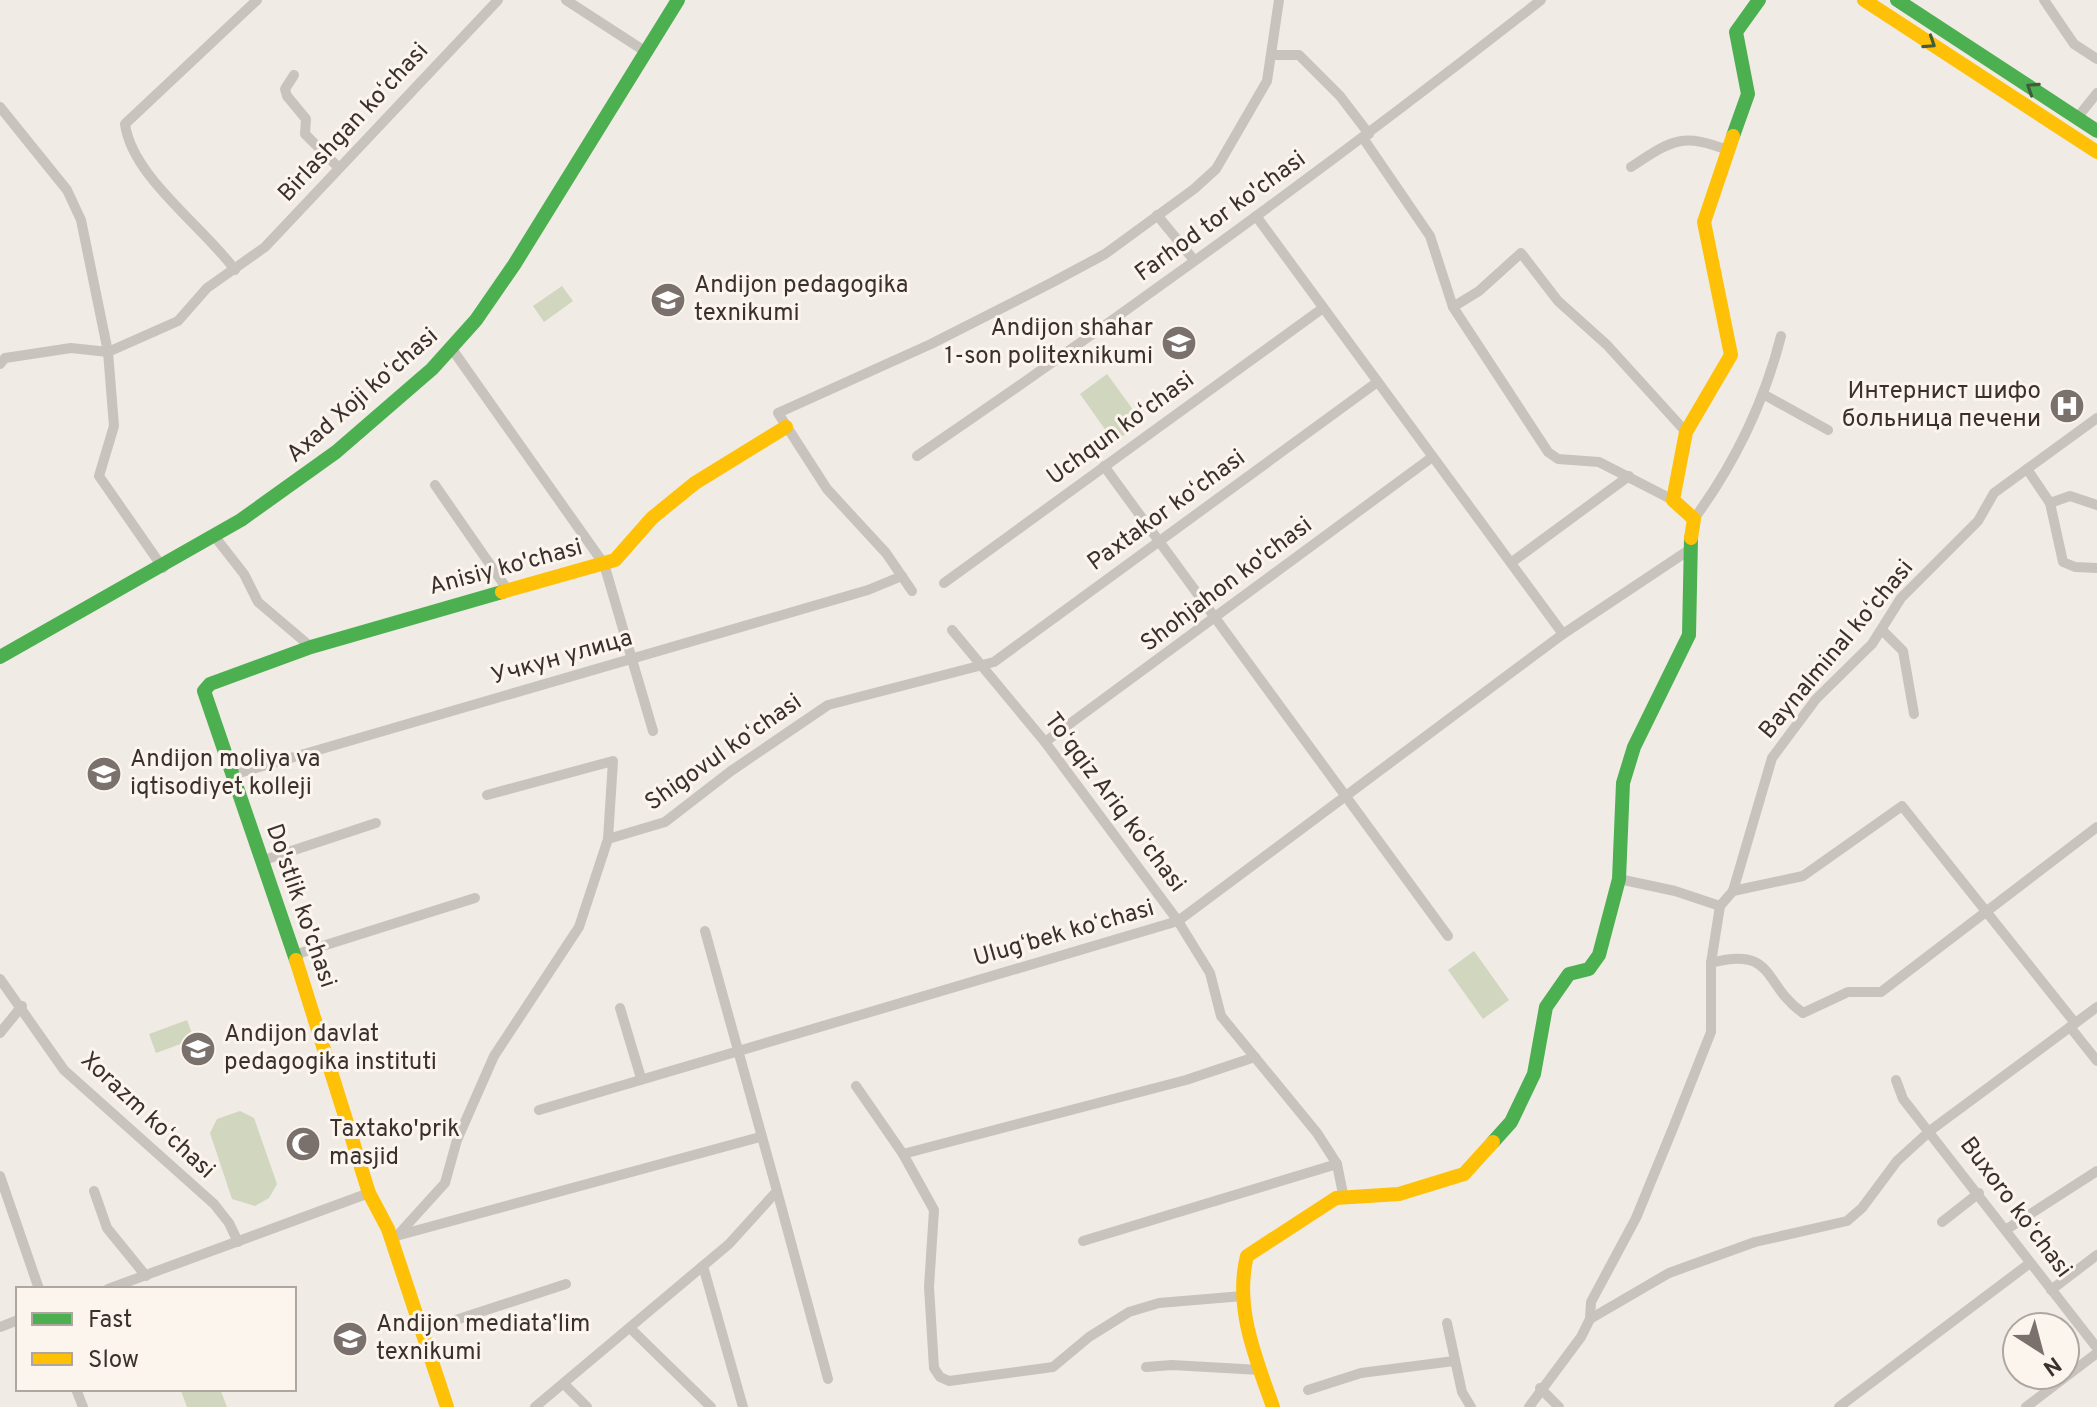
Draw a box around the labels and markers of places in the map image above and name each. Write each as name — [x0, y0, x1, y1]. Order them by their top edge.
place label: Andijon pedagogika texnikumi — [694, 271, 908, 329]
school or university icon: Andijon pedagogika texnikumi — [649, 281, 687, 319]
place label: Andijon shahar 1-son politexnikumi — [945, 314, 1153, 372]
school or university icon: Andijon shahar 1-son politexnikumi — [1160, 324, 1198, 362]
place label: Интернист шифо больница печени — [1842, 377, 2041, 435]
hospital icon: Интернист шифо больница печени — [2048, 387, 2086, 425]
place label: Andijon moliya va iqtisodiyet kolleji — [130, 745, 320, 803]
school or university icon: Andijon moliya va iqtisodiyet kolleji — [85, 755, 123, 793]
place label: Andijon davlat pedagogika instituti — [224, 1020, 437, 1078]
school or university icon: Andijon davlat pedagogika instituti — [179, 1030, 217, 1068]
place label: Taxtako'prik masjid — [329, 1115, 460, 1173]
mosque icon: Taxtako'prik masjid — [284, 1125, 322, 1163]
place label: Andijon mediataʼlim texnikumi — [376, 1310, 590, 1368]
school or university icon: Andijon mediataʼlim texnikumi — [331, 1320, 369, 1358]

